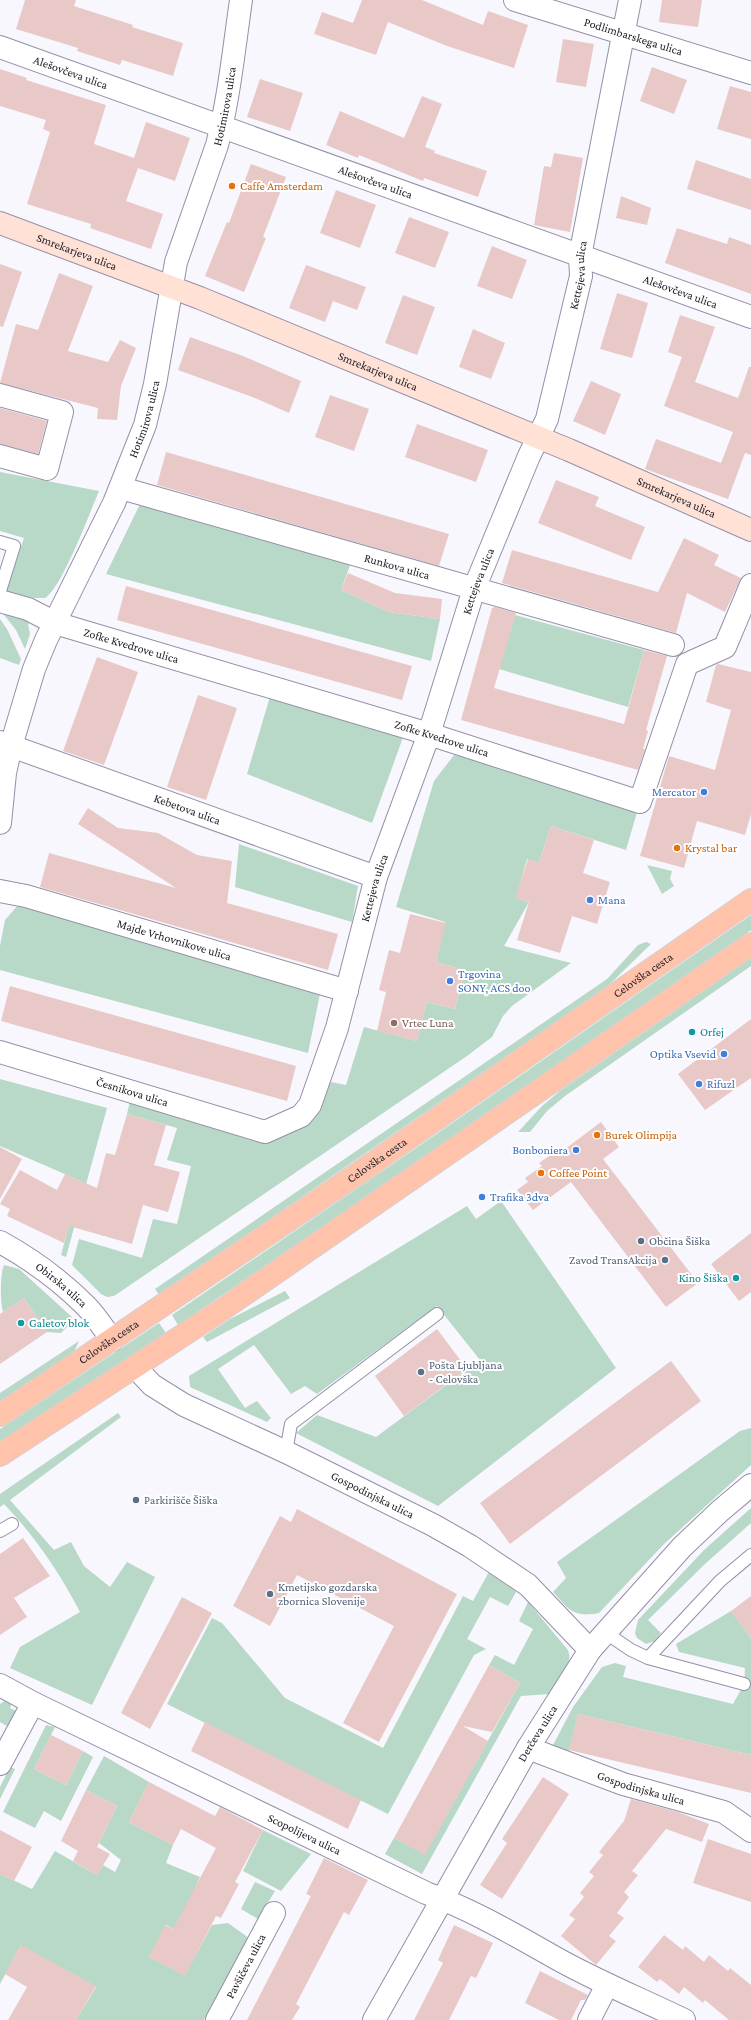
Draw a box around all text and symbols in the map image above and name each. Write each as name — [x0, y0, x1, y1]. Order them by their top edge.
street label: Podlimbarskega ulica — [582, 15, 685, 59]
street label: Alešovčeva ulica — [32, 53, 110, 92]
street label: Hotimirova ulica — [210, 65, 239, 147]
street label: Alešovčeva ulica — [336, 162, 415, 202]
place label: Caffe Amsterdam — [240, 179, 323, 193]
marker: Caffe Amsterdam — [227, 181, 237, 191]
street label: Smrekarjeva ulica — [35, 230, 119, 273]
street label: Kettejeva ulica — [566, 239, 590, 311]
street label: Alešovčeva ulica — [641, 272, 720, 312]
street label: Smrekarjeva ulica — [336, 349, 420, 394]
street label: Hotimirova ulica — [126, 379, 163, 460]
street label: Smrekarjeva ulica — [635, 474, 718, 521]
street label: Kettejeva ulica — [460, 546, 497, 616]
street label: Runkova ulica — [363, 551, 432, 583]
street label: Zofke Kvedrove ulica — [82, 625, 181, 666]
street label: Zofke Kvedrove ulica — [393, 717, 491, 760]
place label: Mercator — [652, 785, 697, 799]
marker: Mercator — [699, 787, 709, 797]
street label: Kebetova ulica — [152, 791, 223, 828]
place label: Krystal bar — [685, 841, 738, 855]
marker: Krystal bar — [672, 843, 682, 853]
street label: Kettejeva ulica — [358, 852, 391, 923]
place label: Mana — [598, 893, 626, 907]
marker: Mana — [585, 895, 595, 905]
street label: Majde Vrhovnikove ulica — [115, 916, 233, 963]
street label: Celovška cesta — [610, 949, 676, 1001]
place label: Trgovina SONY, ACS doo — [458, 967, 531, 995]
marker: Trgovina SONY, ACS doo — [445, 976, 455, 986]
place label: Vrtec Luna — [402, 1016, 454, 1030]
marker: Vrtec Luna — [389, 1018, 399, 1028]
place label: Orfej — [700, 1025, 724, 1039]
marker: Orfej — [687, 1027, 697, 1037]
place label: Optika Vsevid — [650, 1047, 717, 1061]
marker: Optika Vsevid — [719, 1049, 729, 1059]
street label: Česnikova ulica — [94, 1074, 170, 1110]
place label: Rifuzl — [707, 1077, 735, 1091]
marker: Rifuzl — [694, 1079, 704, 1089]
place label: Burek Olimpija — [605, 1128, 678, 1142]
marker: Burek Olimpija — [592, 1130, 602, 1140]
street label: Celovška cesta — [344, 1134, 410, 1186]
place label: Bonboniera — [512, 1143, 568, 1157]
marker: Bonboniera — [571, 1145, 581, 1155]
place label: Coffee Point — [549, 1166, 608, 1180]
marker: Coffee Point — [536, 1168, 546, 1178]
place label: Trafika 3dva — [490, 1190, 549, 1204]
marker: Trafika 3dva — [477, 1192, 487, 1202]
place label: Občina Šiška — [649, 1234, 711, 1248]
marker: Občina Šiška — [636, 1236, 646, 1246]
place label: Zavod TransAkcija — [569, 1253, 657, 1267]
marker: Zavod TransAkcija — [660, 1255, 670, 1265]
street label: Obirska ulica — [33, 1259, 90, 1311]
place label: Kino Šiška — [679, 1271, 728, 1285]
marker: Kino Šiška — [731, 1273, 741, 1283]
place label: Galetov blok — [29, 1316, 89, 1330]
street label: Celovška cesta — [76, 1316, 142, 1367]
marker: Galetov blok — [16, 1318, 26, 1328]
place label: Pošta Ljubljana - Celovška — [429, 1358, 503, 1386]
marker: Pošta Ljubljana - Celovška — [416, 1367, 426, 1377]
street label: Gospodinjska ulica — [329, 1469, 417, 1522]
place label: Parkirišče Šiška — [144, 1493, 218, 1507]
marker: Parkirišče Šiška — [131, 1495, 141, 1505]
place label: Kmetijsko gozdarska zbornica Slovenije — [278, 1580, 378, 1608]
marker: Kmetijsko gozdarska zbornica Slovenije — [265, 1589, 275, 1599]
street label: Derčeva ulica — [515, 1702, 561, 1764]
street label: Gospodinjska ulica — [595, 1768, 687, 1808]
street label: Scopolijeva ulica — [265, 1811, 344, 1858]
street label: Pavšičeva ulica — [223, 1931, 269, 2001]

